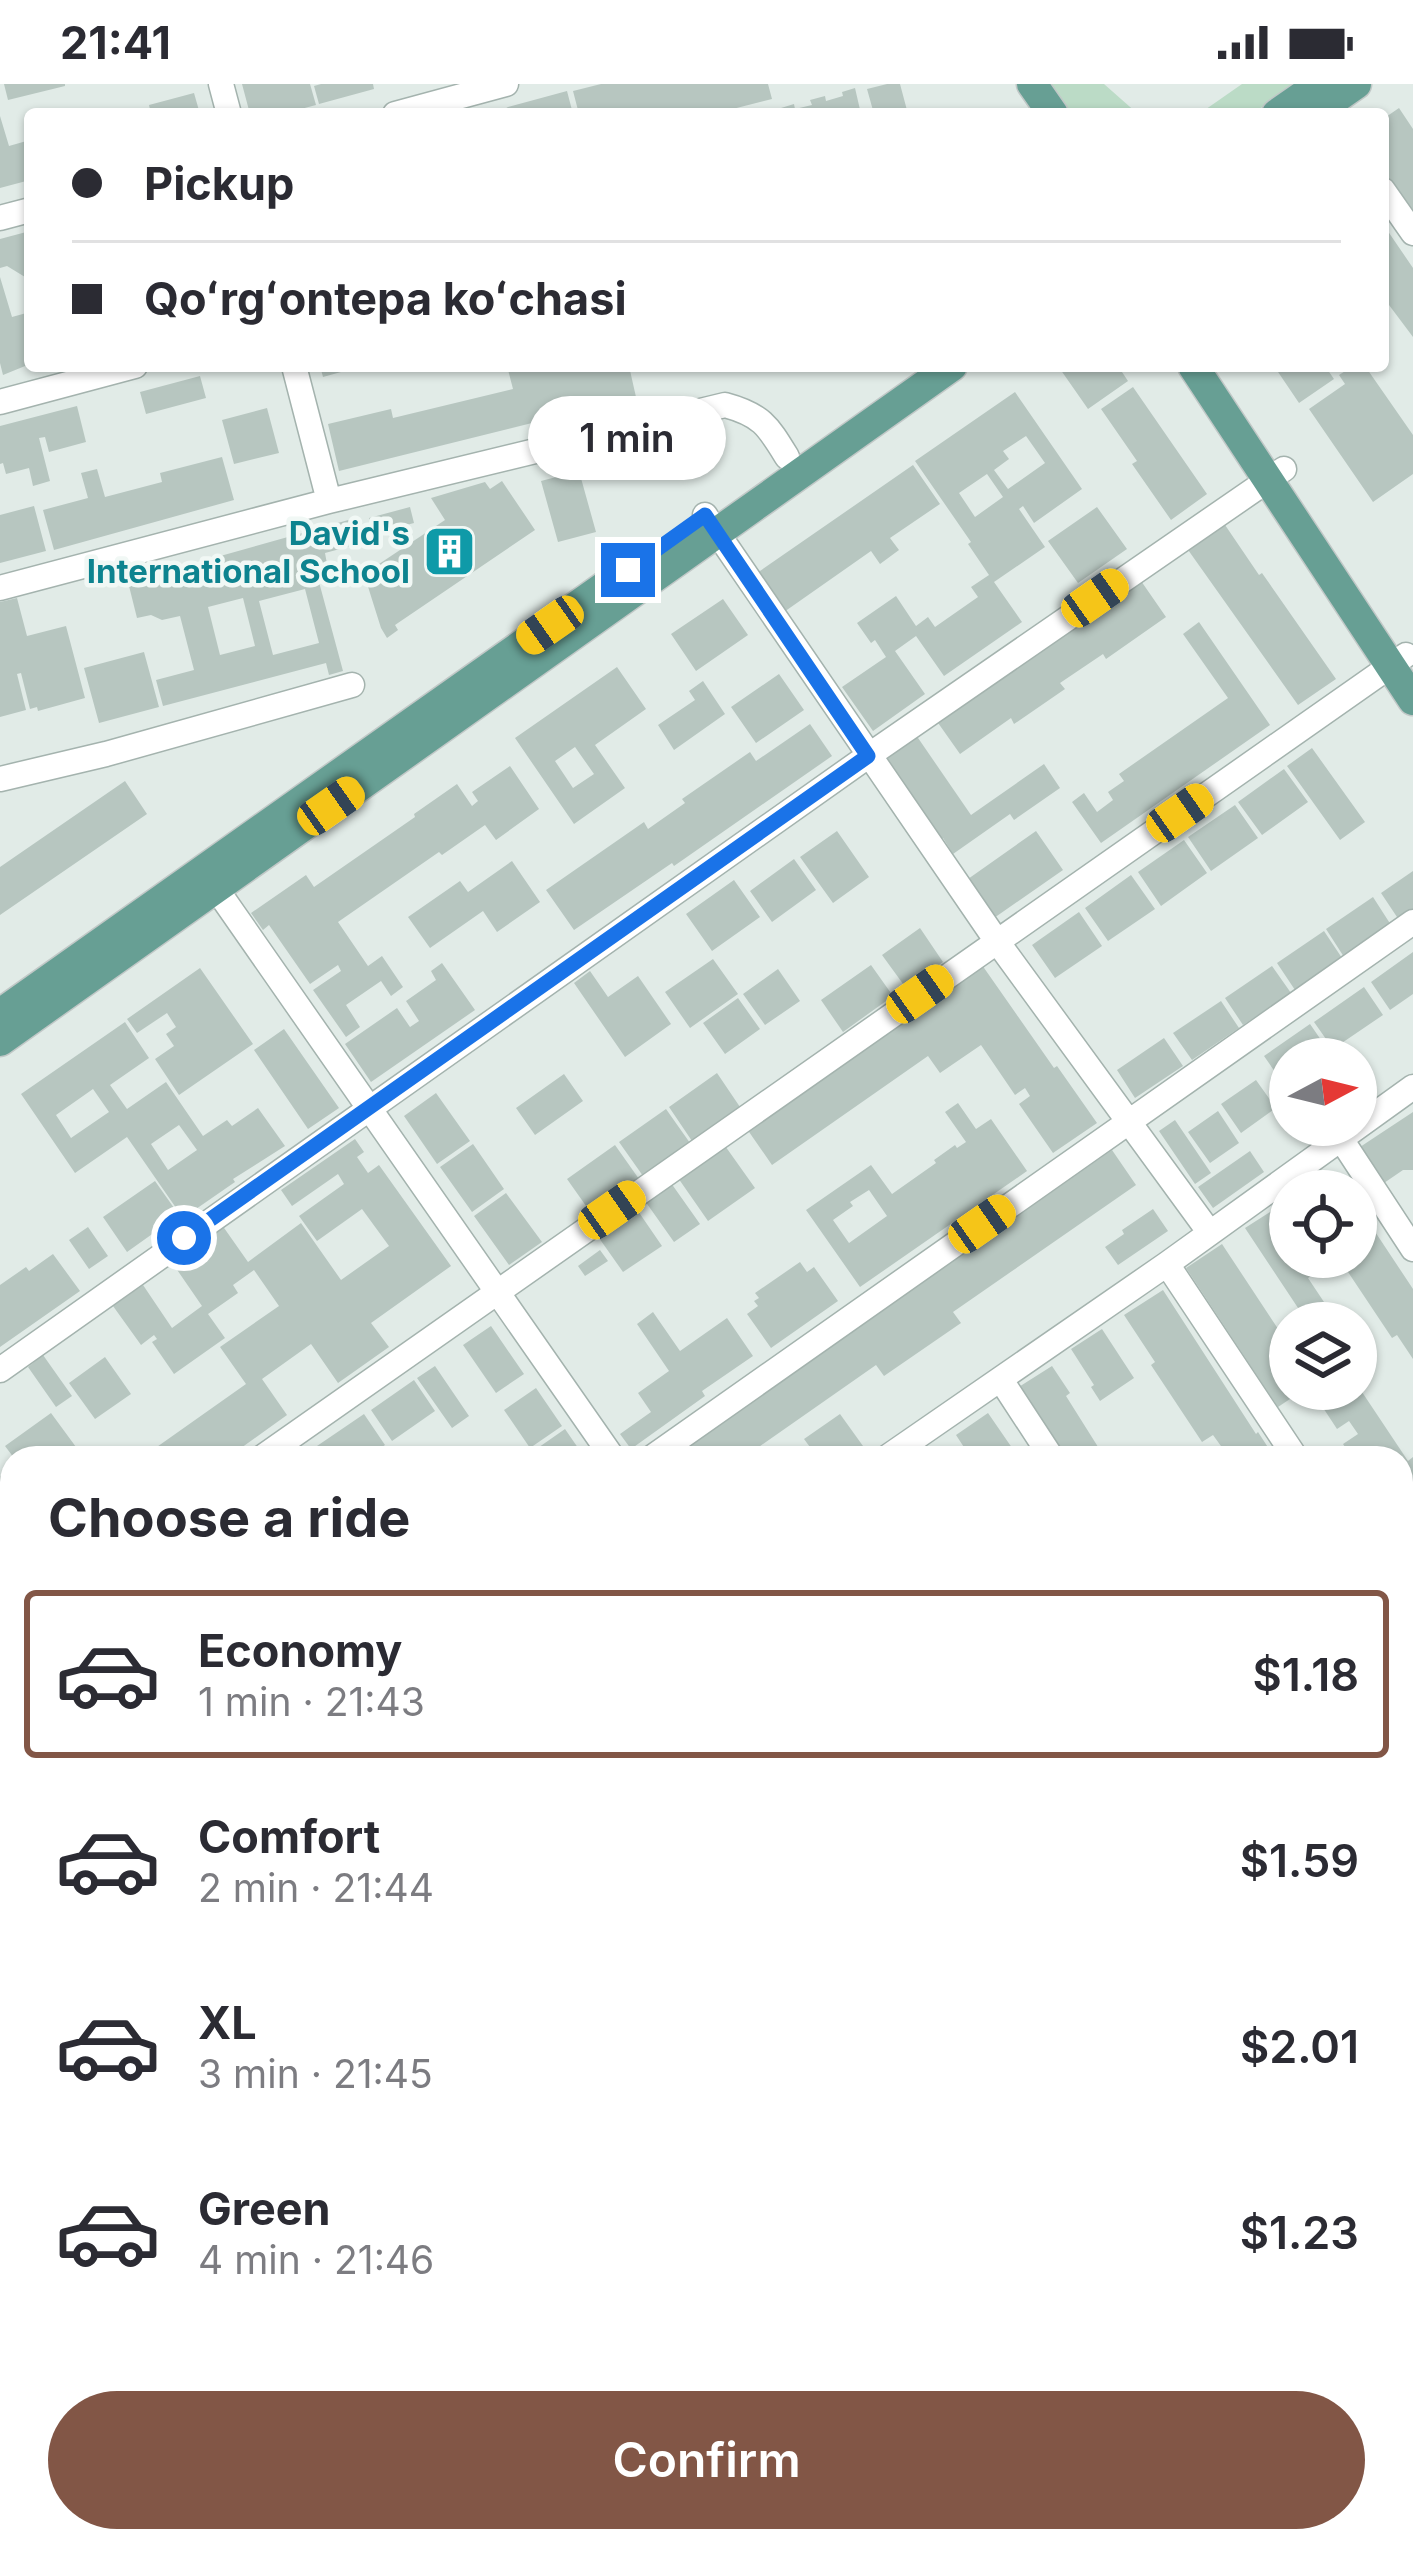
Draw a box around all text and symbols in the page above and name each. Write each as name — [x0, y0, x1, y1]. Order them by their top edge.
text: 21:41 — [60, 15, 171, 70]
text: Pickup — [144, 156, 294, 211]
text: Qoʻrgʻontepa koʻchasi — [144, 271, 627, 326]
callout: 1 min — [529, 396, 727, 480]
text: 1 min — [579, 414, 675, 461]
place label: David's International School — [87, 513, 410, 591]
building icon: David's International School — [421, 524, 477, 580]
route end — [601, 543, 655, 597]
car — [1055, 563, 1135, 633]
car — [510, 590, 590, 660]
car — [291, 771, 371, 841]
car — [1140, 778, 1220, 848]
car — [880, 959, 960, 1029]
north arrow — [1269, 1038, 1377, 1146]
map controls — [1269, 1038, 1377, 1410]
button: locate — [1269, 1170, 1377, 1278]
car — [572, 1175, 652, 1245]
car — [942, 1189, 1022, 1259]
route start — [157, 1211, 211, 1265]
button: layers — [1269, 1302, 1377, 1410]
text: Choose a ride — [48, 1485, 410, 1550]
icon: car — [54, 1620, 162, 1728]
text: Economy — [198, 1623, 402, 1678]
text: $1.18 — [1253, 1647, 1359, 1702]
text: 1 min · 21:43 — [198, 1678, 425, 1725]
icon: car — [54, 1806, 162, 1914]
text: Comfort — [198, 1809, 380, 1864]
text: $1.59 — [1240, 1833, 1359, 1888]
text: 2 min · 21:44 — [198, 1864, 434, 1911]
icon: car — [54, 1992, 162, 2100]
text: XL — [198, 1995, 257, 2050]
text: $2.01 — [1240, 2019, 1359, 2074]
text: 3 min · 21:45 — [198, 2050, 433, 2097]
icon: car — [54, 2178, 162, 2286]
text: Green — [198, 2181, 331, 2236]
text: $1.23 — [1240, 2205, 1359, 2260]
text: 4 min · 21:46 — [198, 2236, 434, 2283]
button: Confirm — [48, 2391, 1365, 2529]

